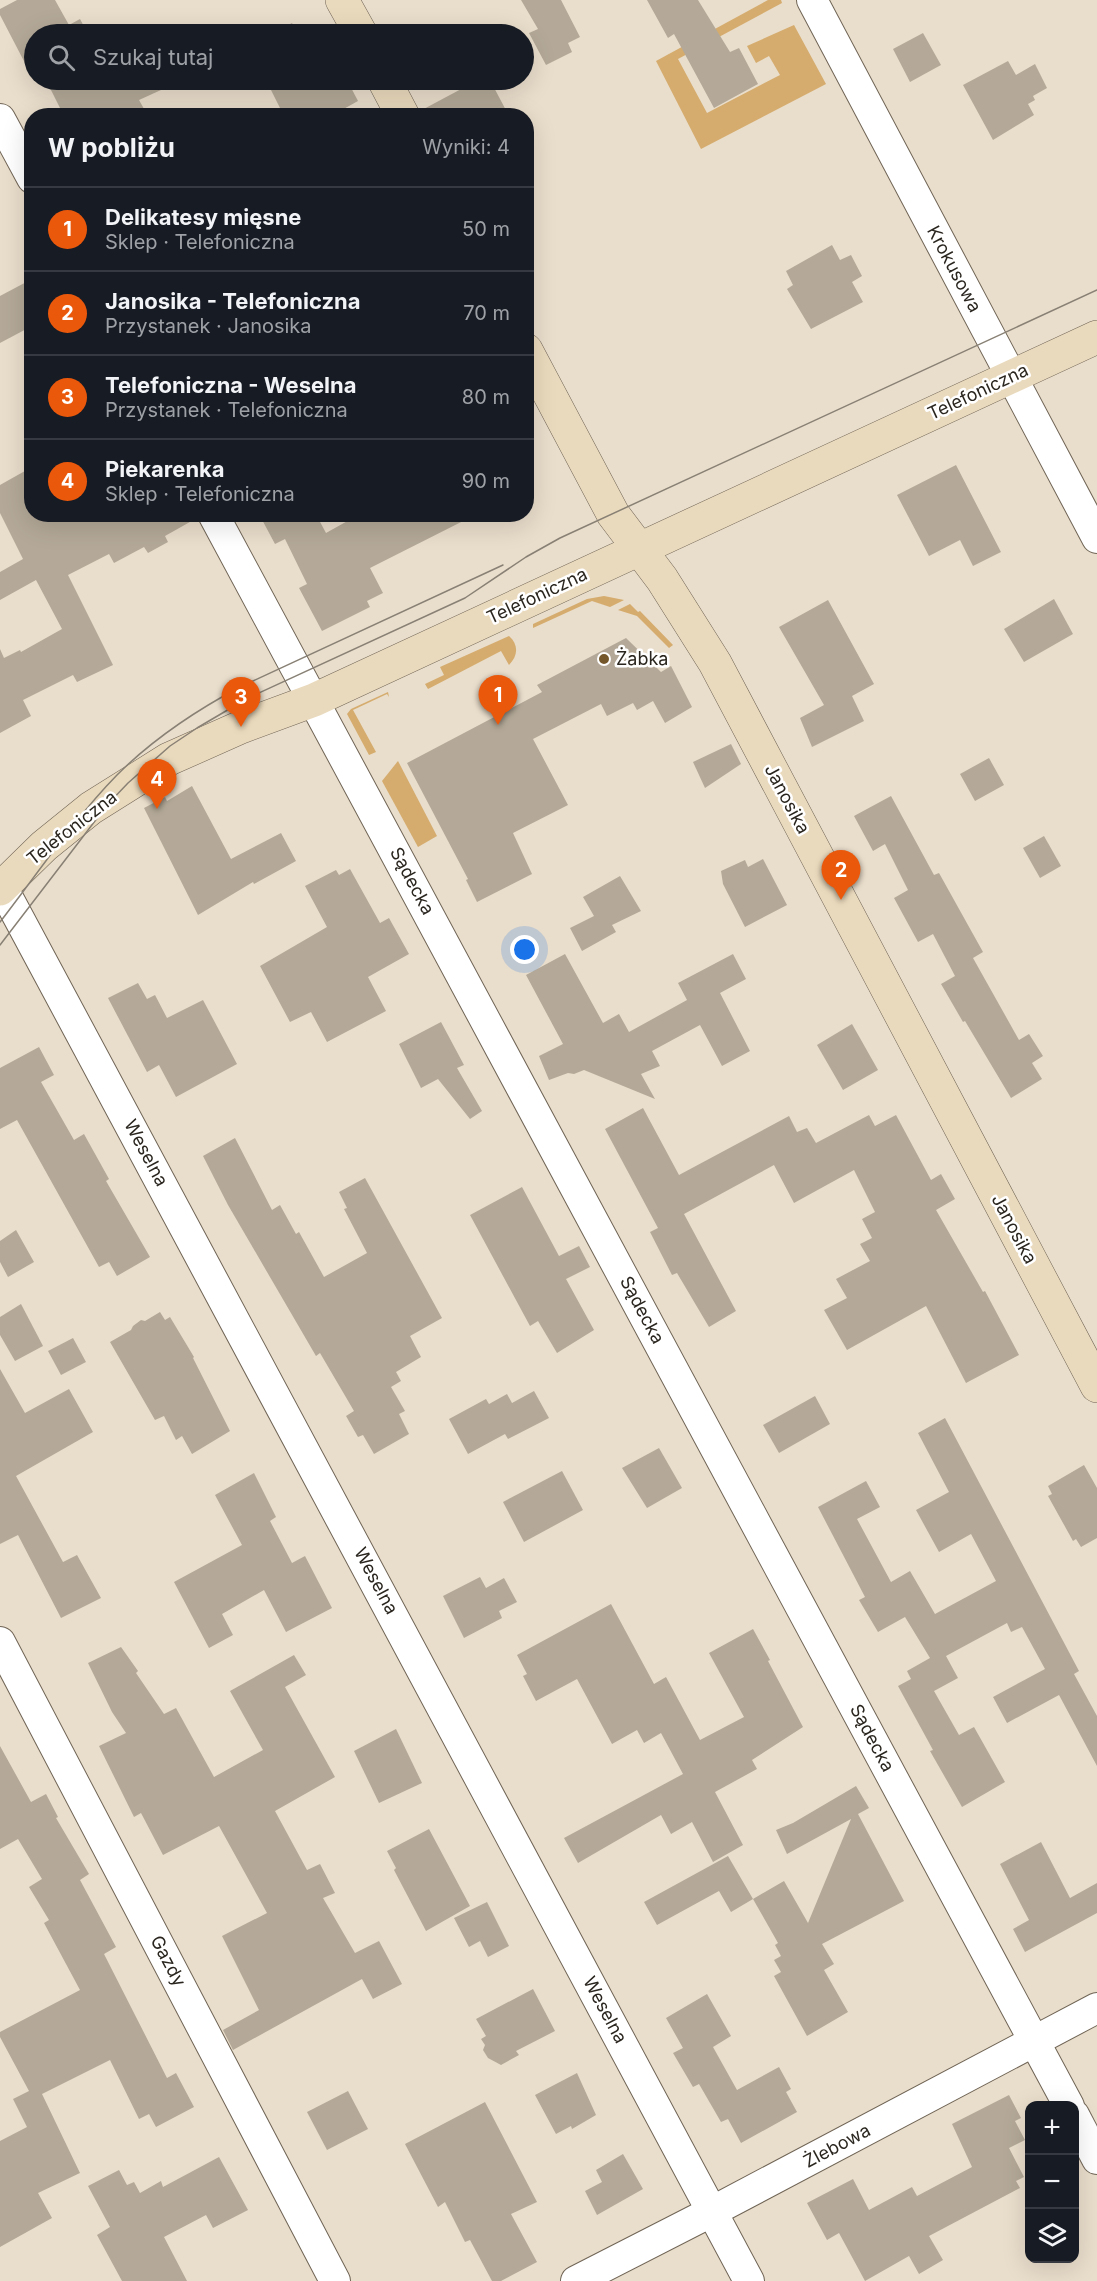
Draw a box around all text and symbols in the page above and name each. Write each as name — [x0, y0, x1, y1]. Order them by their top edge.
search box — [24, 24, 534, 90]
icon: search — [45, 41, 78, 74]
text: Szukaj tutaj — [93, 44, 213, 70]
text: W pobliżu — [48, 132, 175, 163]
text: Wyniki: 4 — [422, 135, 510, 159]
text: Delikatesy mięsne — [105, 204, 301, 230]
text: 1 — [63, 217, 72, 241]
text: 50 m — [462, 217, 510, 241]
street label: Krokusowa — [923, 222, 986, 316]
text: Sklep · Telefoniczna — [105, 230, 295, 254]
text: Janosika - Telefoniczna — [105, 288, 361, 314]
text: 2 — [61, 301, 74, 325]
text: 70 m — [463, 301, 510, 325]
text: Przystanek · Janosika — [105, 314, 312, 338]
street label: Telefoniczna — [924, 359, 1031, 424]
text: Telefoniczna - Weselna — [105, 372, 357, 398]
text: 3 — [61, 385, 74, 409]
text: 80 m — [462, 385, 510, 409]
text: Przystanek · Telefoniczna — [105, 398, 348, 422]
text: Piekarenka — [105, 456, 225, 482]
text: 4 — [61, 469, 74, 493]
text: 90 m — [462, 469, 510, 493]
text: Sklep · Telefoniczna — [105, 482, 295, 506]
street label: Telefoniczna — [483, 563, 590, 628]
place label: Żabka — [616, 647, 668, 669]
marker: Żabka — [597, 652, 611, 666]
pin: 1 — [478, 676, 518, 725]
pin: 3 — [222, 678, 260, 727]
pin: 4 — [138, 760, 176, 809]
street label: Janosika — [760, 760, 814, 837]
street label: Telefoniczna — [23, 786, 121, 869]
street label: Sądecka — [386, 843, 439, 918]
pin: 2 — [822, 850, 860, 900]
your location — [510, 935, 539, 964]
street label: Weselna — [120, 1116, 173, 1190]
street label: Janosika — [987, 1190, 1041, 1267]
street label: Sądecka — [616, 1272, 669, 1347]
street label: Weselna — [350, 1544, 403, 1618]
street label: Sądecka — [846, 1700, 899, 1775]
street label: Gazdy — [146, 1932, 190, 1990]
street label: Weselna — [579, 1973, 632, 2047]
map controls — [1025, 2101, 1079, 2263]
button: + — [1025, 2101, 1079, 2155]
street label: Żlebowa — [799, 2118, 874, 2172]
button: − — [1025, 2155, 1079, 2209]
button: layers — [1025, 2209, 1079, 2263]

